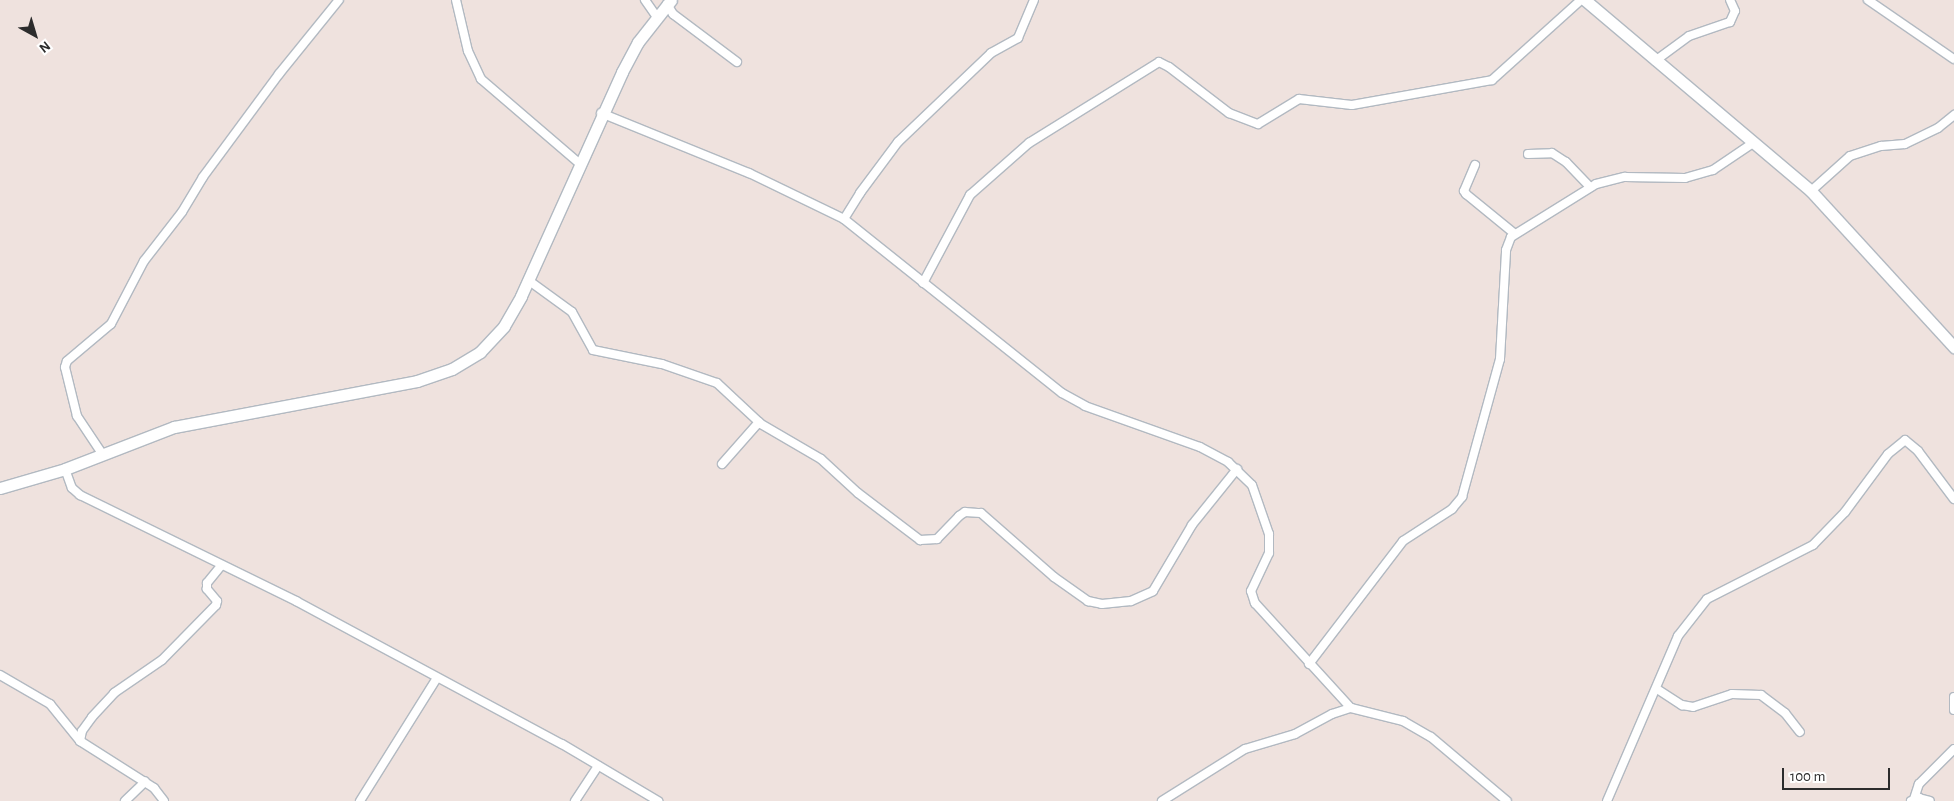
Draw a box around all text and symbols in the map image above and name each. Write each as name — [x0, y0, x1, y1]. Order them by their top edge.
north arrow — [10, 10, 60, 60]
text: N — [36, 38, 53, 55]
scale bar — [1784, 758, 1892, 790]
text: 100 m — [1790, 769, 1825, 784]

